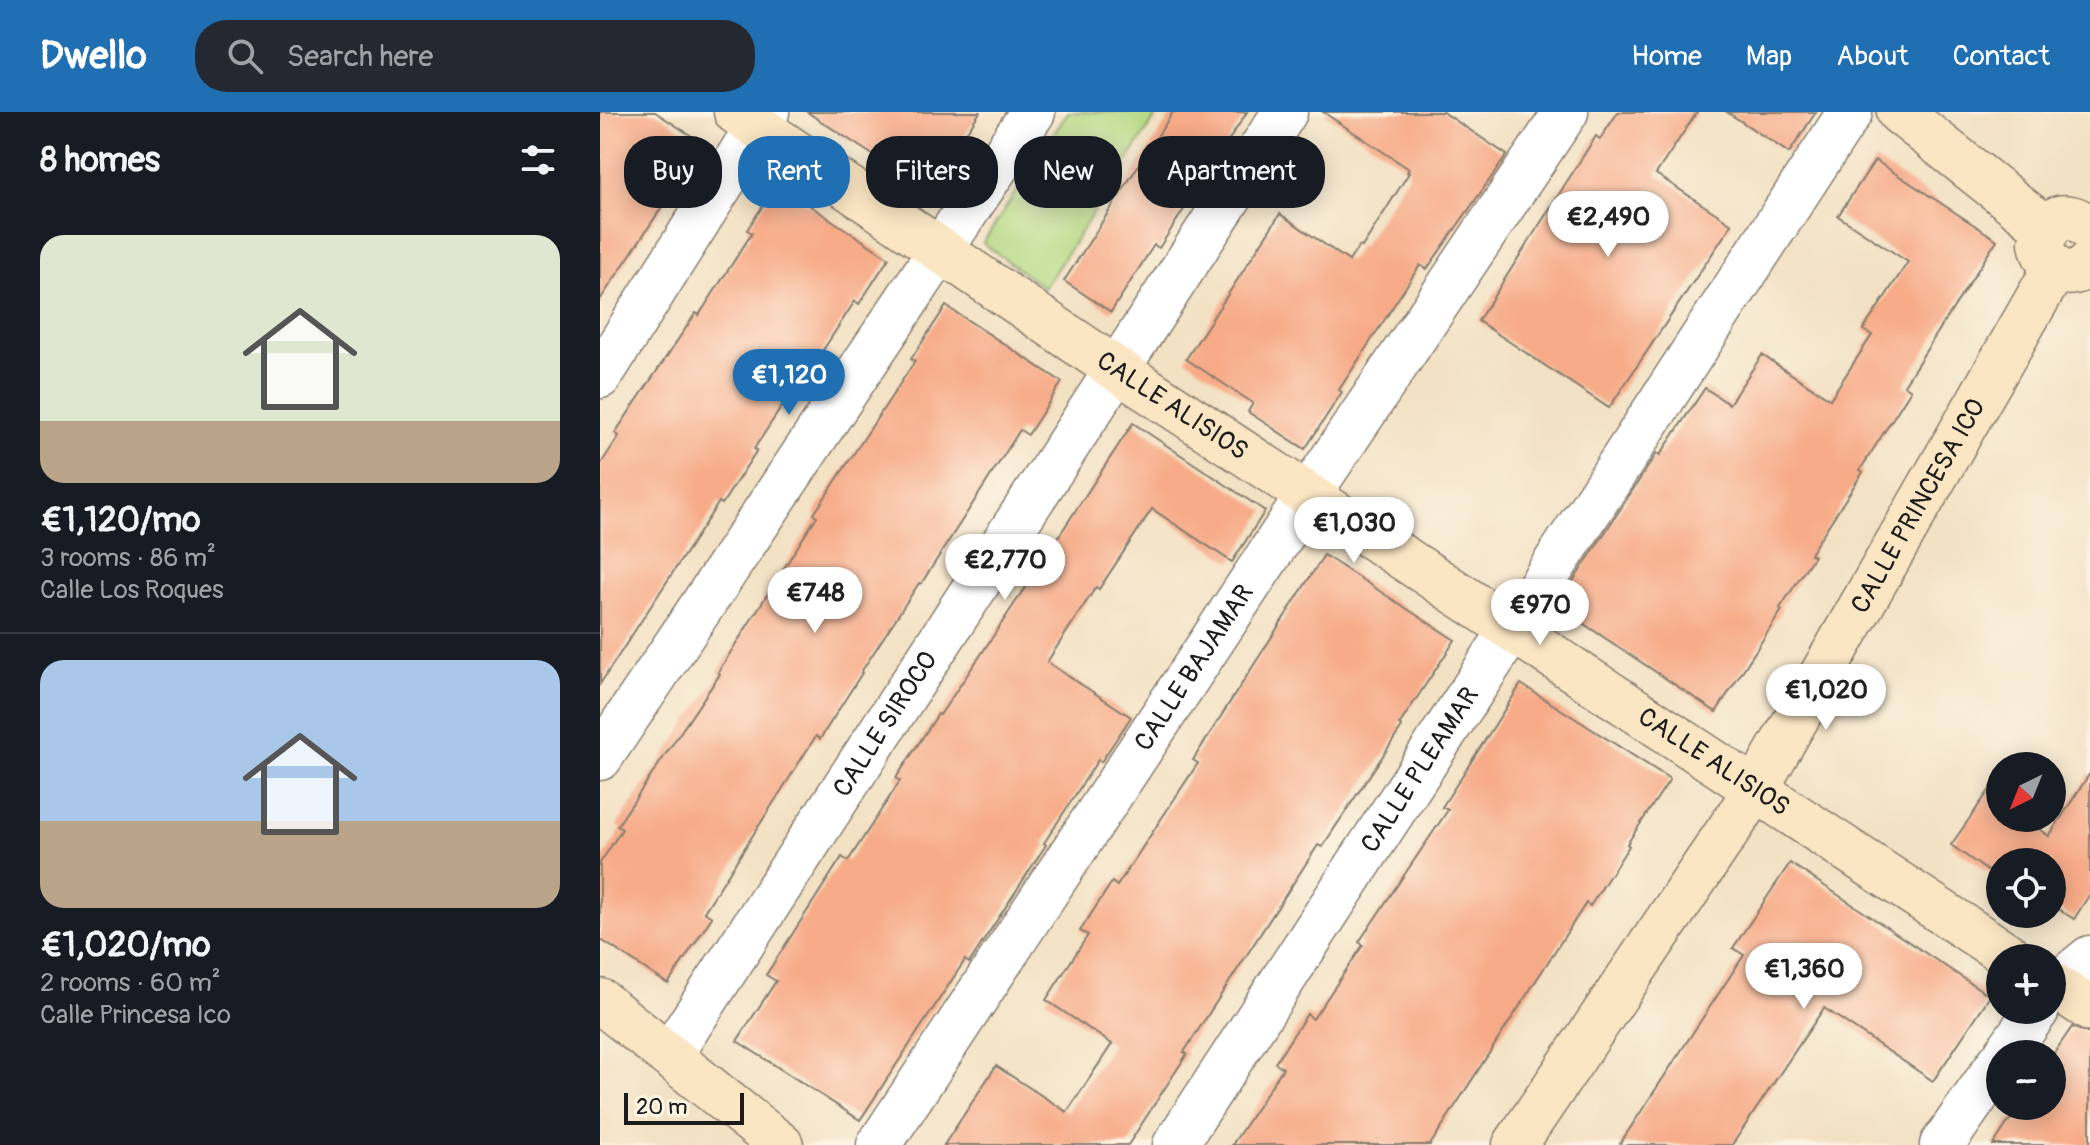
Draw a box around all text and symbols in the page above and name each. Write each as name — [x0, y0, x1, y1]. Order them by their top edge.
search box — [195, 20, 755, 92]
text: Dwello — [40, 32, 147, 80]
icon: search — [223, 34, 267, 78]
text: Search here — [287, 38, 433, 75]
text: Home — [1631, 39, 1702, 74]
text: Map — [1746, 39, 1792, 74]
text: About — [1836, 39, 1909, 74]
text: Contact — [1953, 39, 2050, 74]
chip: Buy — [624, 136, 722, 208]
chip: Rent — [738, 136, 850, 208]
chip: Filters — [866, 136, 998, 208]
chip: New — [1014, 136, 1122, 208]
chip: Apartment — [1138, 136, 1325, 208]
icon: filters — [516, 138, 560, 182]
text: 8 homes — [40, 139, 160, 182]
pin: €2,490 — [1543, 191, 1673, 259]
text: €2,490 — [1566, 201, 1650, 233]
icon: home — [228, 287, 372, 431]
street label: CALLE ALISIOS — [1090, 345, 1254, 467]
pin: €1,120 — [724, 349, 854, 417]
text: €1,120 — [751, 359, 827, 391]
street label: CALLE PRINCESA ICO — [1844, 393, 1992, 619]
pin: €1,030 — [1289, 497, 1419, 565]
text: €1,120/mo — [40, 499, 201, 542]
text: €1,030 — [1312, 507, 1396, 539]
pin: €2,770 — [940, 534, 1070, 602]
text: 3 rooms · 86 m² — [40, 542, 216, 574]
text: €2,770 — [963, 544, 1047, 576]
pin: €748 — [768, 567, 862, 635]
text: Calle Los Roques — [40, 574, 224, 606]
text: €748 — [785, 577, 845, 609]
street label: CALLE BAJAMAR — [1128, 578, 1261, 757]
pin: €970 — [1493, 579, 1587, 647]
text: €970 — [1509, 589, 1571, 621]
street label: CALLE SIROCO — [826, 646, 944, 803]
pin: €1,020 — [1761, 664, 1891, 732]
text: €1,020 — [1784, 674, 1868, 706]
street label: CALLE PLEAMAR — [1354, 681, 1486, 859]
street label: CALLE ALISIOS — [1632, 701, 1795, 823]
icon: home — [228, 712, 372, 856]
north arrow — [1986, 752, 2066, 832]
map controls — [1986, 752, 2066, 1120]
button: locate — [1986, 848, 2066, 928]
text: €1,020/mo — [40, 924, 210, 967]
pin: €1,360 — [1739, 943, 1869, 1011]
button: + — [1986, 944, 2066, 1024]
text: €1,360 — [1763, 953, 1845, 985]
text: 2 rooms · 60 m² — [40, 967, 221, 999]
text: Calle Princesa Ico — [40, 999, 231, 1031]
button: − — [1986, 1040, 2066, 1120]
scale bar — [624, 1089, 744, 1125]
text: 20 m — [636, 1093, 688, 1121]

